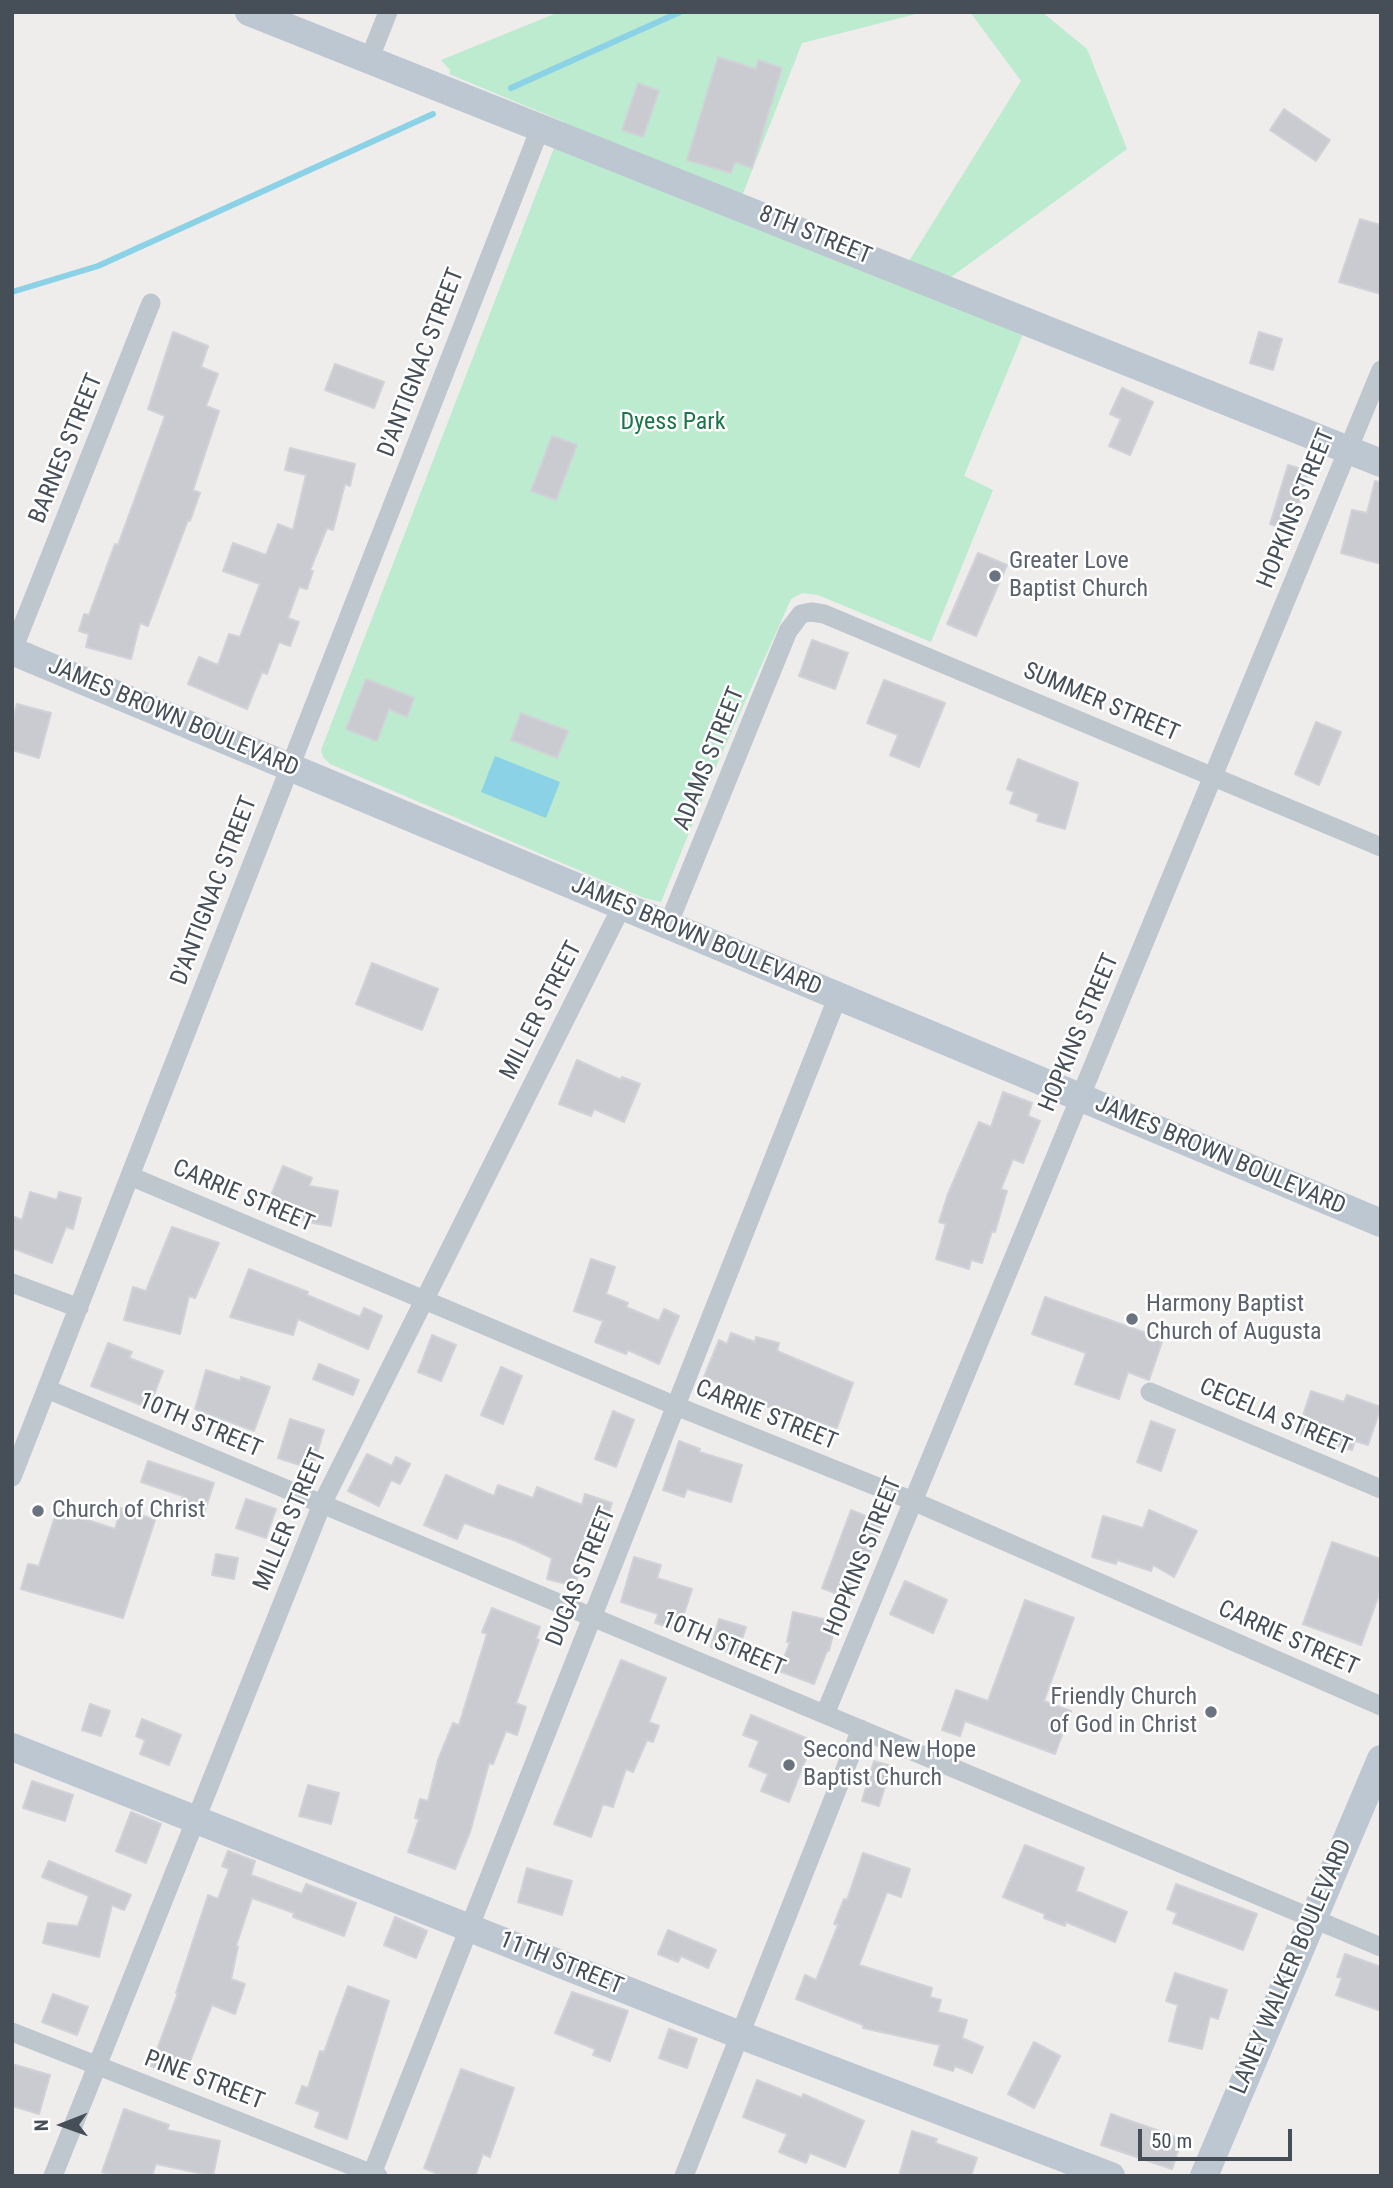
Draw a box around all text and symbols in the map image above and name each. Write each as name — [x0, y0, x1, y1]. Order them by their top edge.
street label: 8TH STREET — [754, 200, 876, 272]
street label: D'ANTIGNAC STREET — [373, 265, 471, 461]
street label: BARNES STREET — [24, 370, 110, 528]
park label: Dyess Park — [621, 409, 725, 437]
street label: HOPKINS STREET — [1252, 425, 1342, 593]
place label: Greater Love Baptist Church — [1009, 548, 1148, 604]
marker: Greater Love Baptist Church — [987, 568, 1003, 584]
street label: JAMES BROWN BOULEVARD — [43, 652, 303, 784]
street label: SUMMER STREET — [1019, 657, 1183, 749]
street label: ADAMS STREET — [668, 683, 752, 835]
street label: D'ANTIGNAC STREET — [166, 793, 264, 989]
street label: JAMES BROWN BOULEVARD — [566, 871, 826, 1003]
street label: MILLER STREET — [495, 937, 589, 1085]
street label: HOPKINS STREET — [1034, 950, 1126, 1116]
street label: JAMES BROWN BOULEVARD — [1090, 1090, 1350, 1222]
street label: CARRIE STREET — [168, 1154, 318, 1240]
place label: Harmony Baptist Church of Augusta — [1146, 1291, 1322, 1347]
marker: Harmony Baptist Church of Augusta — [1124, 1311, 1140, 1327]
street label: CECELIA STREET — [1195, 1373, 1355, 1463]
street label: CARRIE STREET — [691, 1374, 841, 1458]
street label: 10TH STREET — [134, 1387, 266, 1465]
street label: MILLER STREET — [248, 1445, 334, 1595]
street label: HOPKINS STREET — [819, 1473, 909, 1641]
place label: Church of Christ — [52, 1497, 205, 1525]
marker: Church of Christ — [30, 1503, 46, 1519]
street label: DUGAS STREET — [541, 1503, 623, 1651]
street label: CARRIE STREET — [1213, 1595, 1363, 1683]
street label: 10TH STREET — [657, 1606, 789, 1684]
place label: Friendly Church of God in Christ — [1050, 1684, 1197, 1740]
marker: Friendly Church of God in Christ — [1203, 1704, 1219, 1720]
place label: Second New Hope Baptist Church — [803, 1737, 976, 1793]
marker: Second New Hope Baptist Church — [781, 1757, 797, 1773]
street label: LANEY WALKER BOULEVARD — [1225, 1835, 1359, 2099]
street label: 11TH STREET — [495, 1926, 627, 2002]
street label: PINE STREET — [140, 2045, 268, 2117]
north arrow — [28, 2090, 98, 2160]
scale bar — [1141, 2114, 1295, 2158]
text: N — [30, 2119, 53, 2131]
text: 50 m — [1151, 2129, 1192, 2153]

